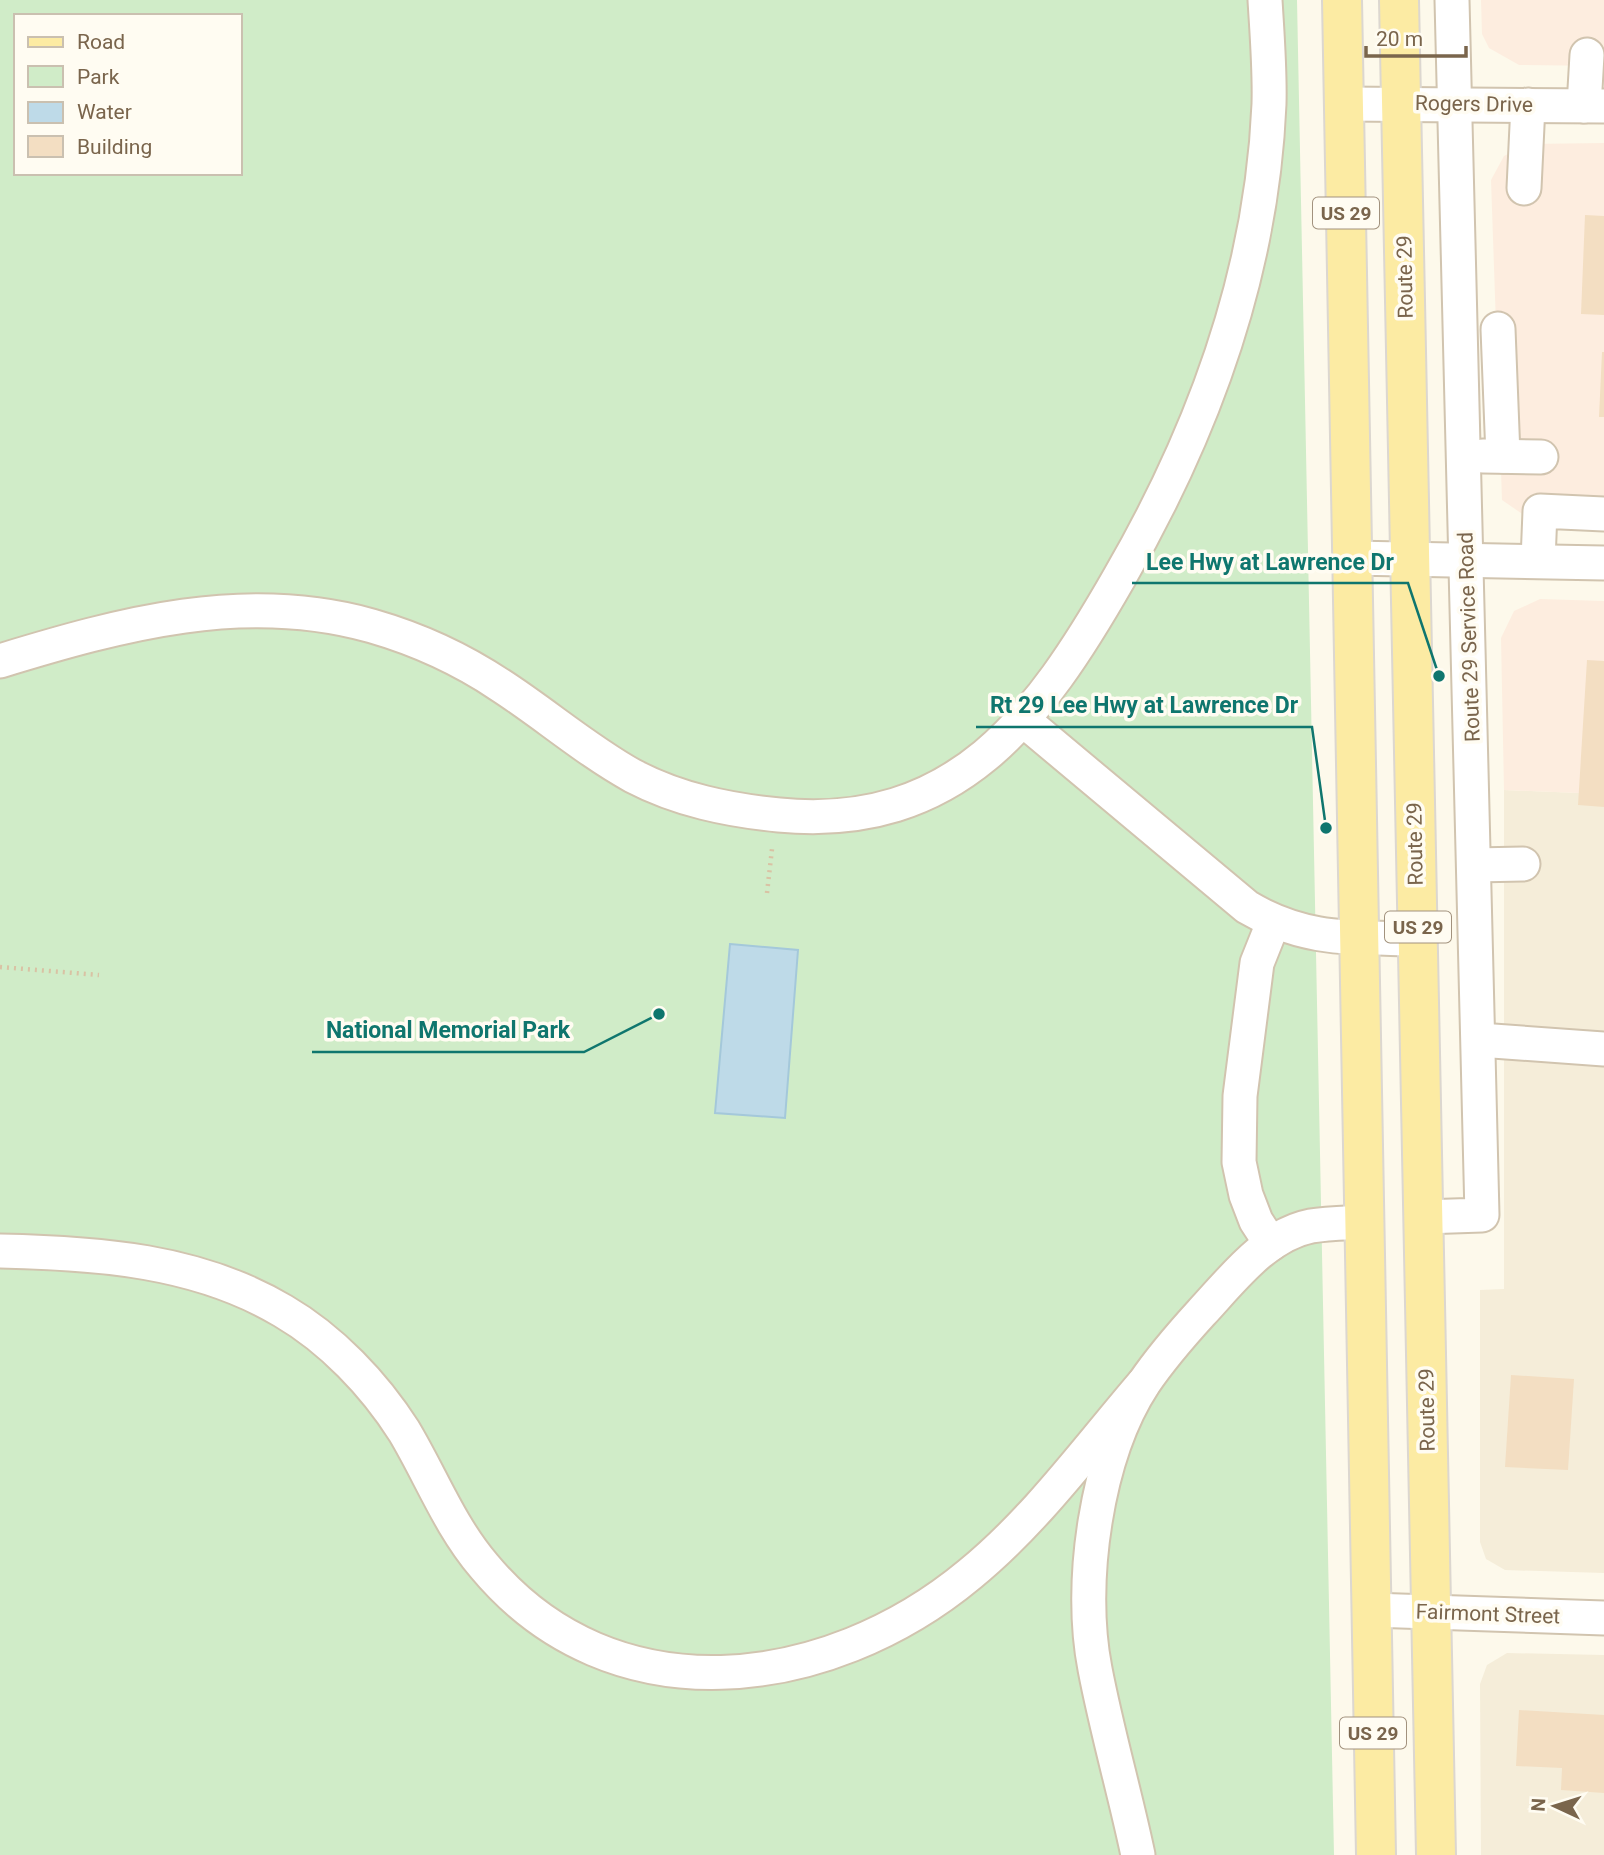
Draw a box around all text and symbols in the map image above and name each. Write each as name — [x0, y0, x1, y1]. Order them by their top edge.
legend — [14, 14, 242, 175]
scale bar — [1366, 14, 1466, 58]
text: 20 m — [1376, 27, 1423, 51]
text: Road — [77, 30, 125, 54]
text: Park — [77, 65, 120, 89]
street label: Rogers Drive — [1415, 91, 1533, 117]
text: Water — [77, 100, 132, 124]
text: Building — [77, 135, 152, 159]
road number: US 29 — [1313, 197, 1379, 228]
street label: Route 29 — [1392, 235, 1418, 319]
street label: Route 29 Service Road — [1453, 532, 1485, 742]
callout: Lee Hwy at Lawrence Dr — [1132, 539, 1408, 583]
text: Lee Hwy at Lawrence Dr — [1146, 549, 1395, 576]
callout: Rt 29 Lee Hwy at Lawrence Dr — [976, 683, 1312, 727]
text: Rt 29 Lee Hwy at Lawrence Dr — [990, 692, 1299, 719]
street label: Route 29 — [1402, 802, 1428, 886]
road number: US 29 — [1385, 911, 1451, 942]
callout: National Memorial Park — [312, 1008, 584, 1052]
text: National Memorial Park — [326, 1017, 571, 1044]
street label: Route 29 — [1414, 1368, 1440, 1452]
street label: Fairmont Street — [1415, 1599, 1561, 1629]
road number: US 29 — [1340, 1718, 1406, 1749]
north arrow — [1520, 1771, 1590, 1841]
text: N — [1527, 1797, 1550, 1812]

